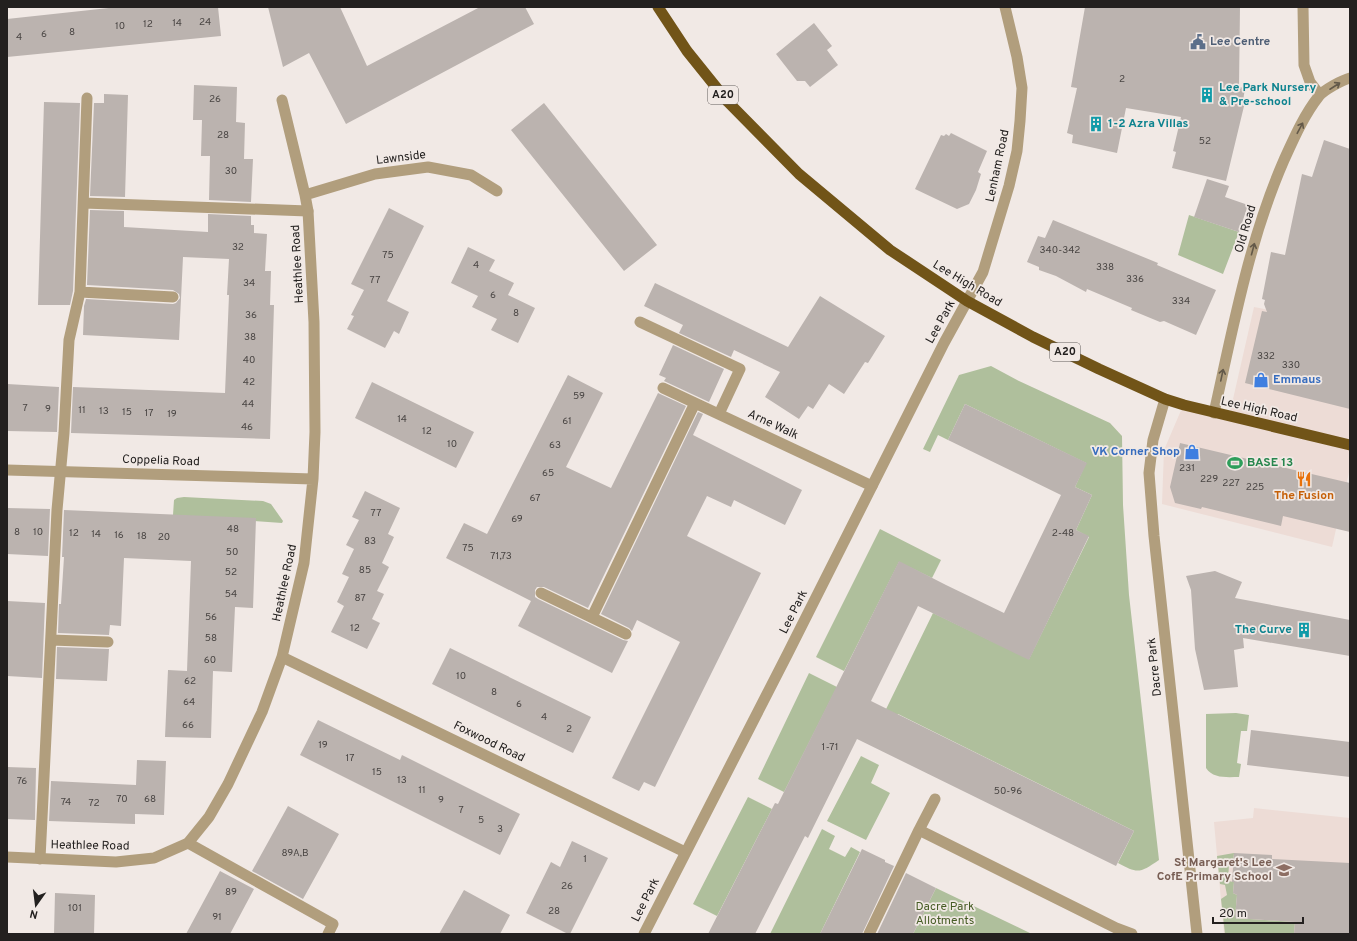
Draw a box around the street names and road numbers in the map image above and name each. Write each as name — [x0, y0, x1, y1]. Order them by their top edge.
road number: A20 — [708, 86, 738, 104]
street label: Lenham Road — [982, 128, 1014, 204]
street label: Lawnside — [375, 147, 427, 169]
street label: Old Road — [1232, 203, 1260, 255]
street label: Heathlee Road — [288, 224, 308, 304]
street label: Lee High Road — [929, 257, 1005, 311]
street label: Lee Park — [923, 297, 959, 347]
road number: A20 — [1050, 343, 1080, 361]
street label: Lee High Road — [1219, 393, 1299, 427]
street label: Arne Walk — [745, 406, 801, 444]
street label: Coppelia Road — [122, 452, 200, 470]
street label: Heathlee Road — [269, 543, 301, 623]
street label: Lee Park — [776, 587, 812, 637]
street label: Dacre Park — [1144, 637, 1166, 697]
street label: Foxwood Road — [451, 718, 527, 766]
street label: Heathlee Road — [50, 837, 130, 855]
street label: Lee Park — [628, 875, 664, 925]

